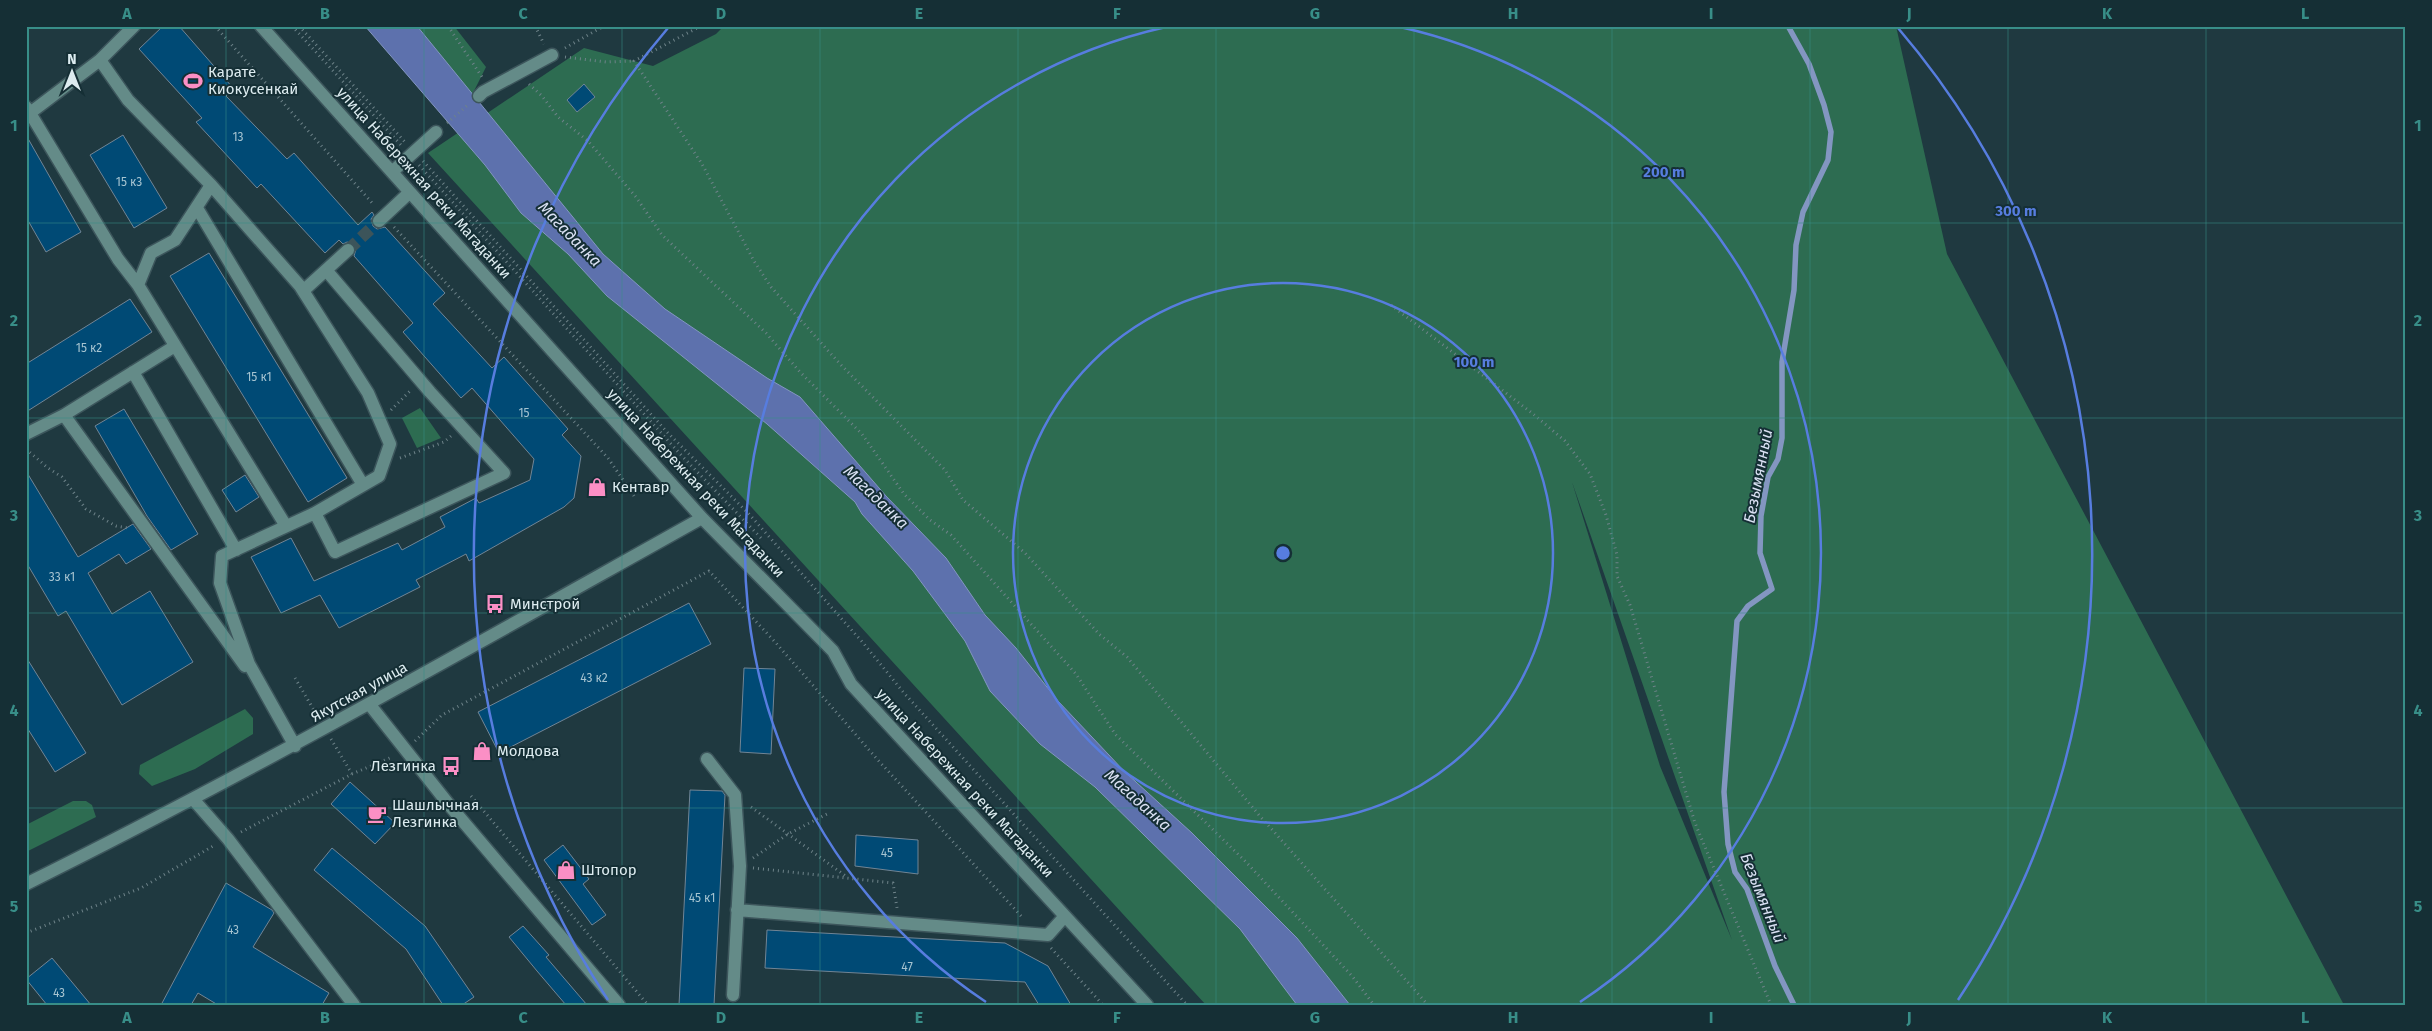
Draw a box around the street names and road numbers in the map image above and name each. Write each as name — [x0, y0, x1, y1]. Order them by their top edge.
street label: улица Набережная реки Магаданки — [333, 83, 515, 283]
street label: улица Набережная реки Магаданки — [604, 385, 788, 581]
street label: Якутская улица — [308, 658, 410, 726]
street label: улица Набережная реки Магаданки — [873, 685, 1057, 881]

